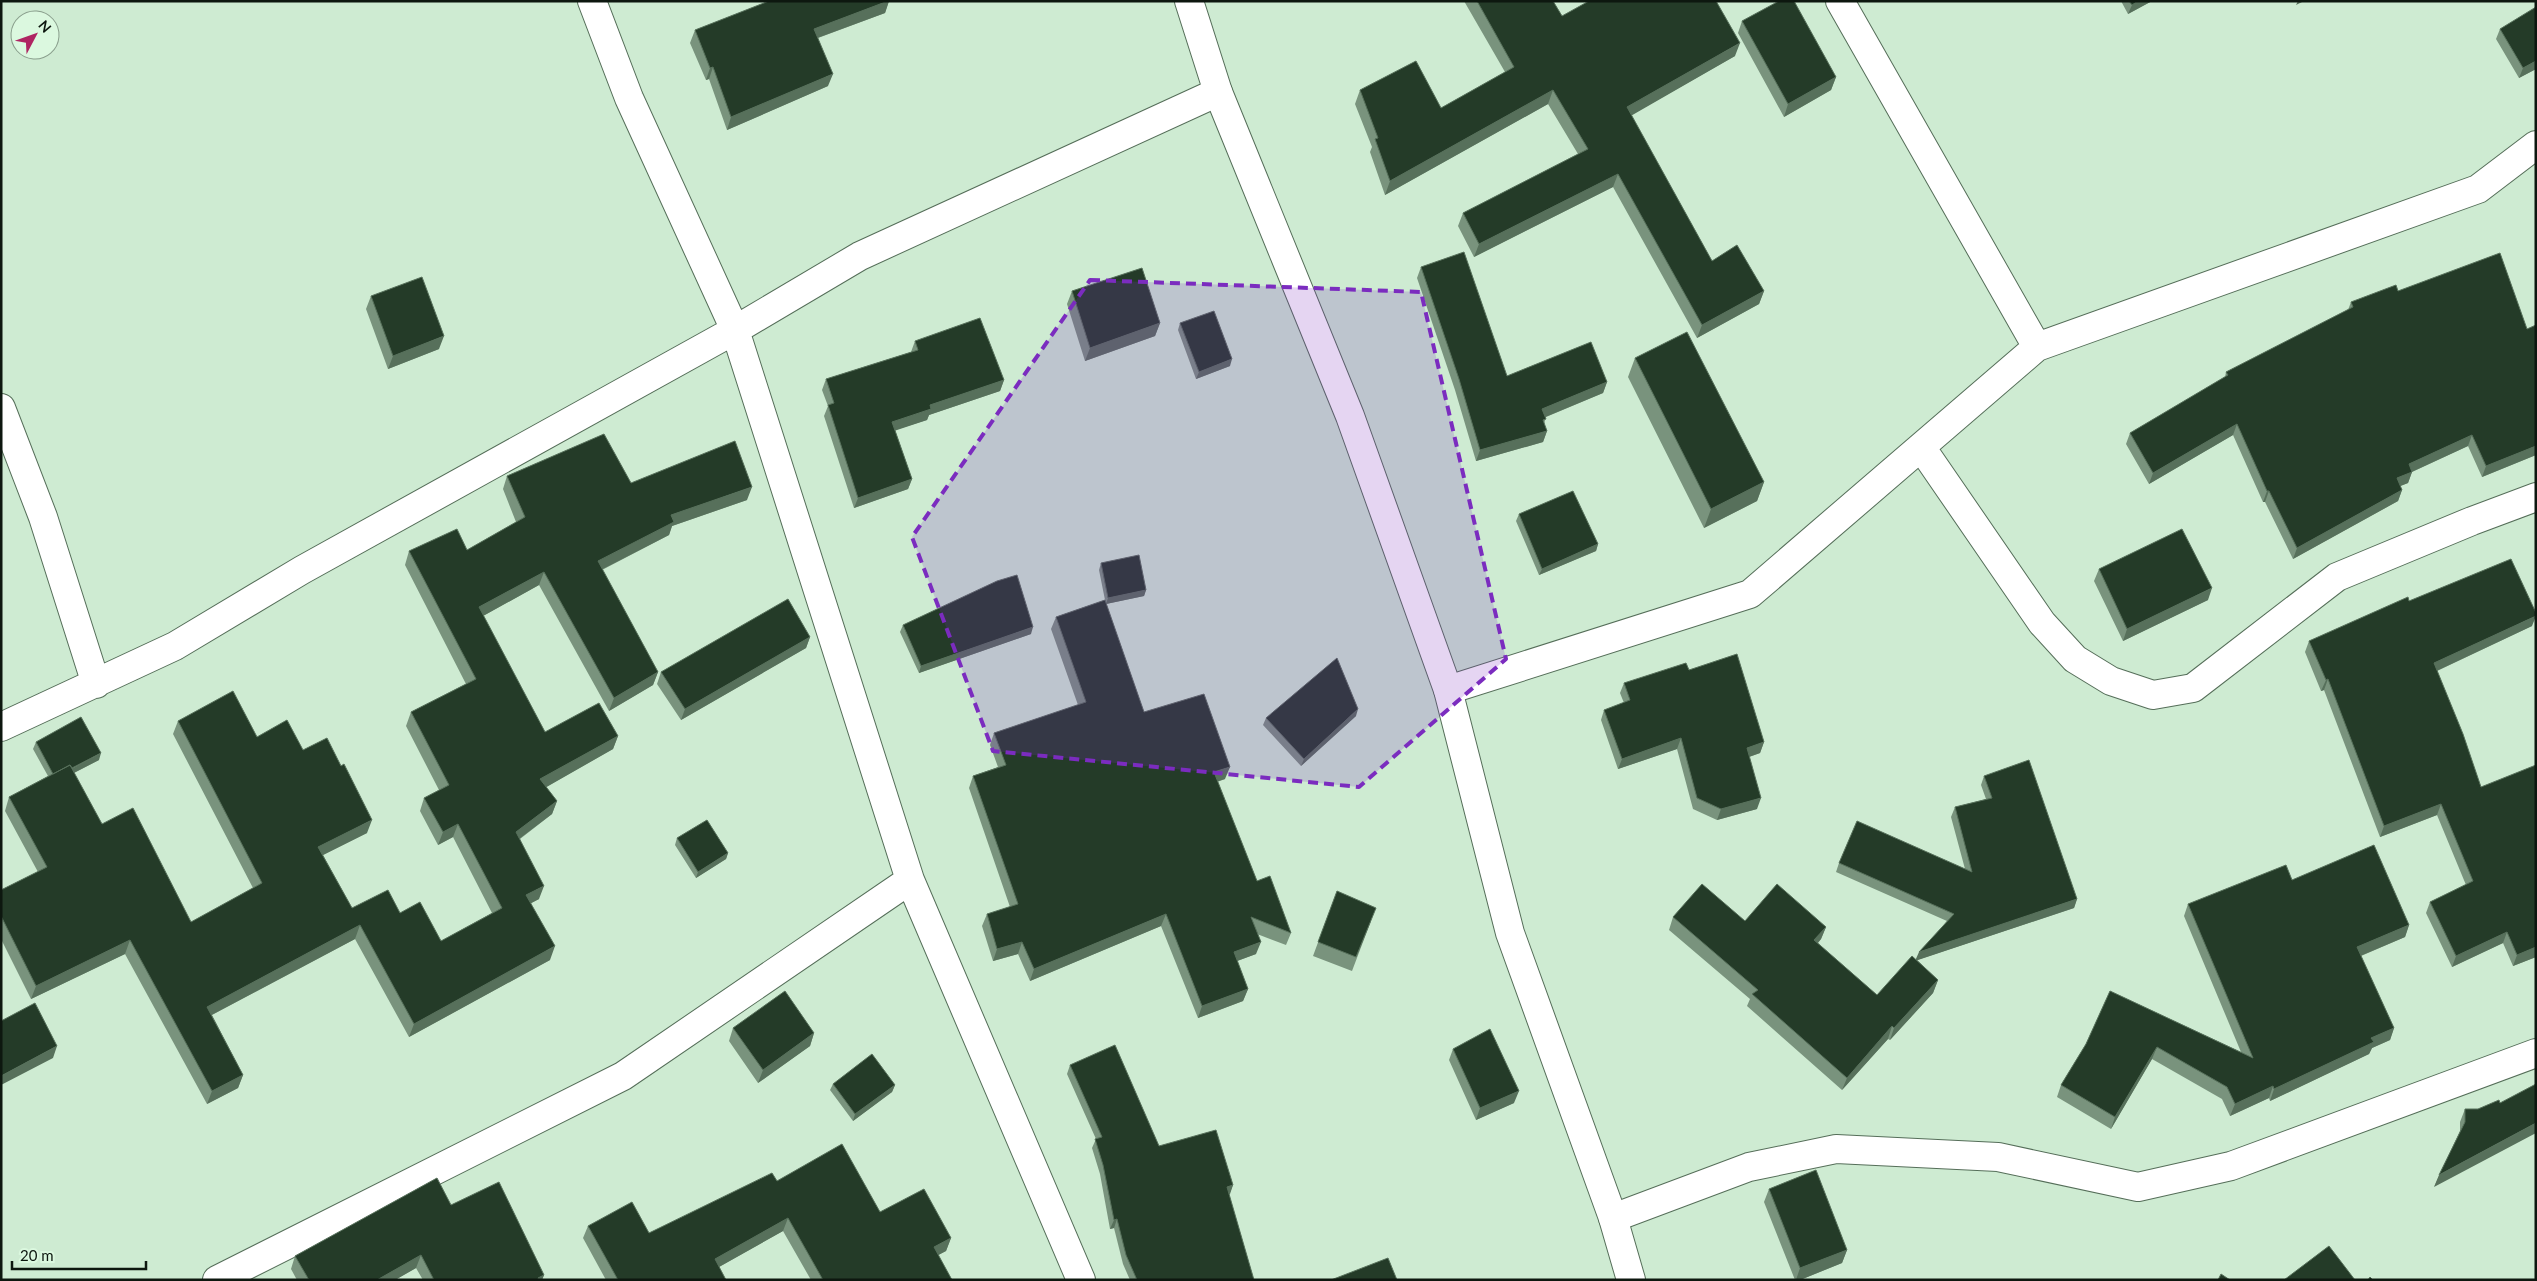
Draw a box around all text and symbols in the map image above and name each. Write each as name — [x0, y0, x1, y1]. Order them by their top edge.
north arrow — [10, 10, 60, 60]
text: N — [35, 16, 55, 36]
scale bar — [12, 1238, 146, 1270]
text: 20 m — [20, 1246, 54, 1264]

